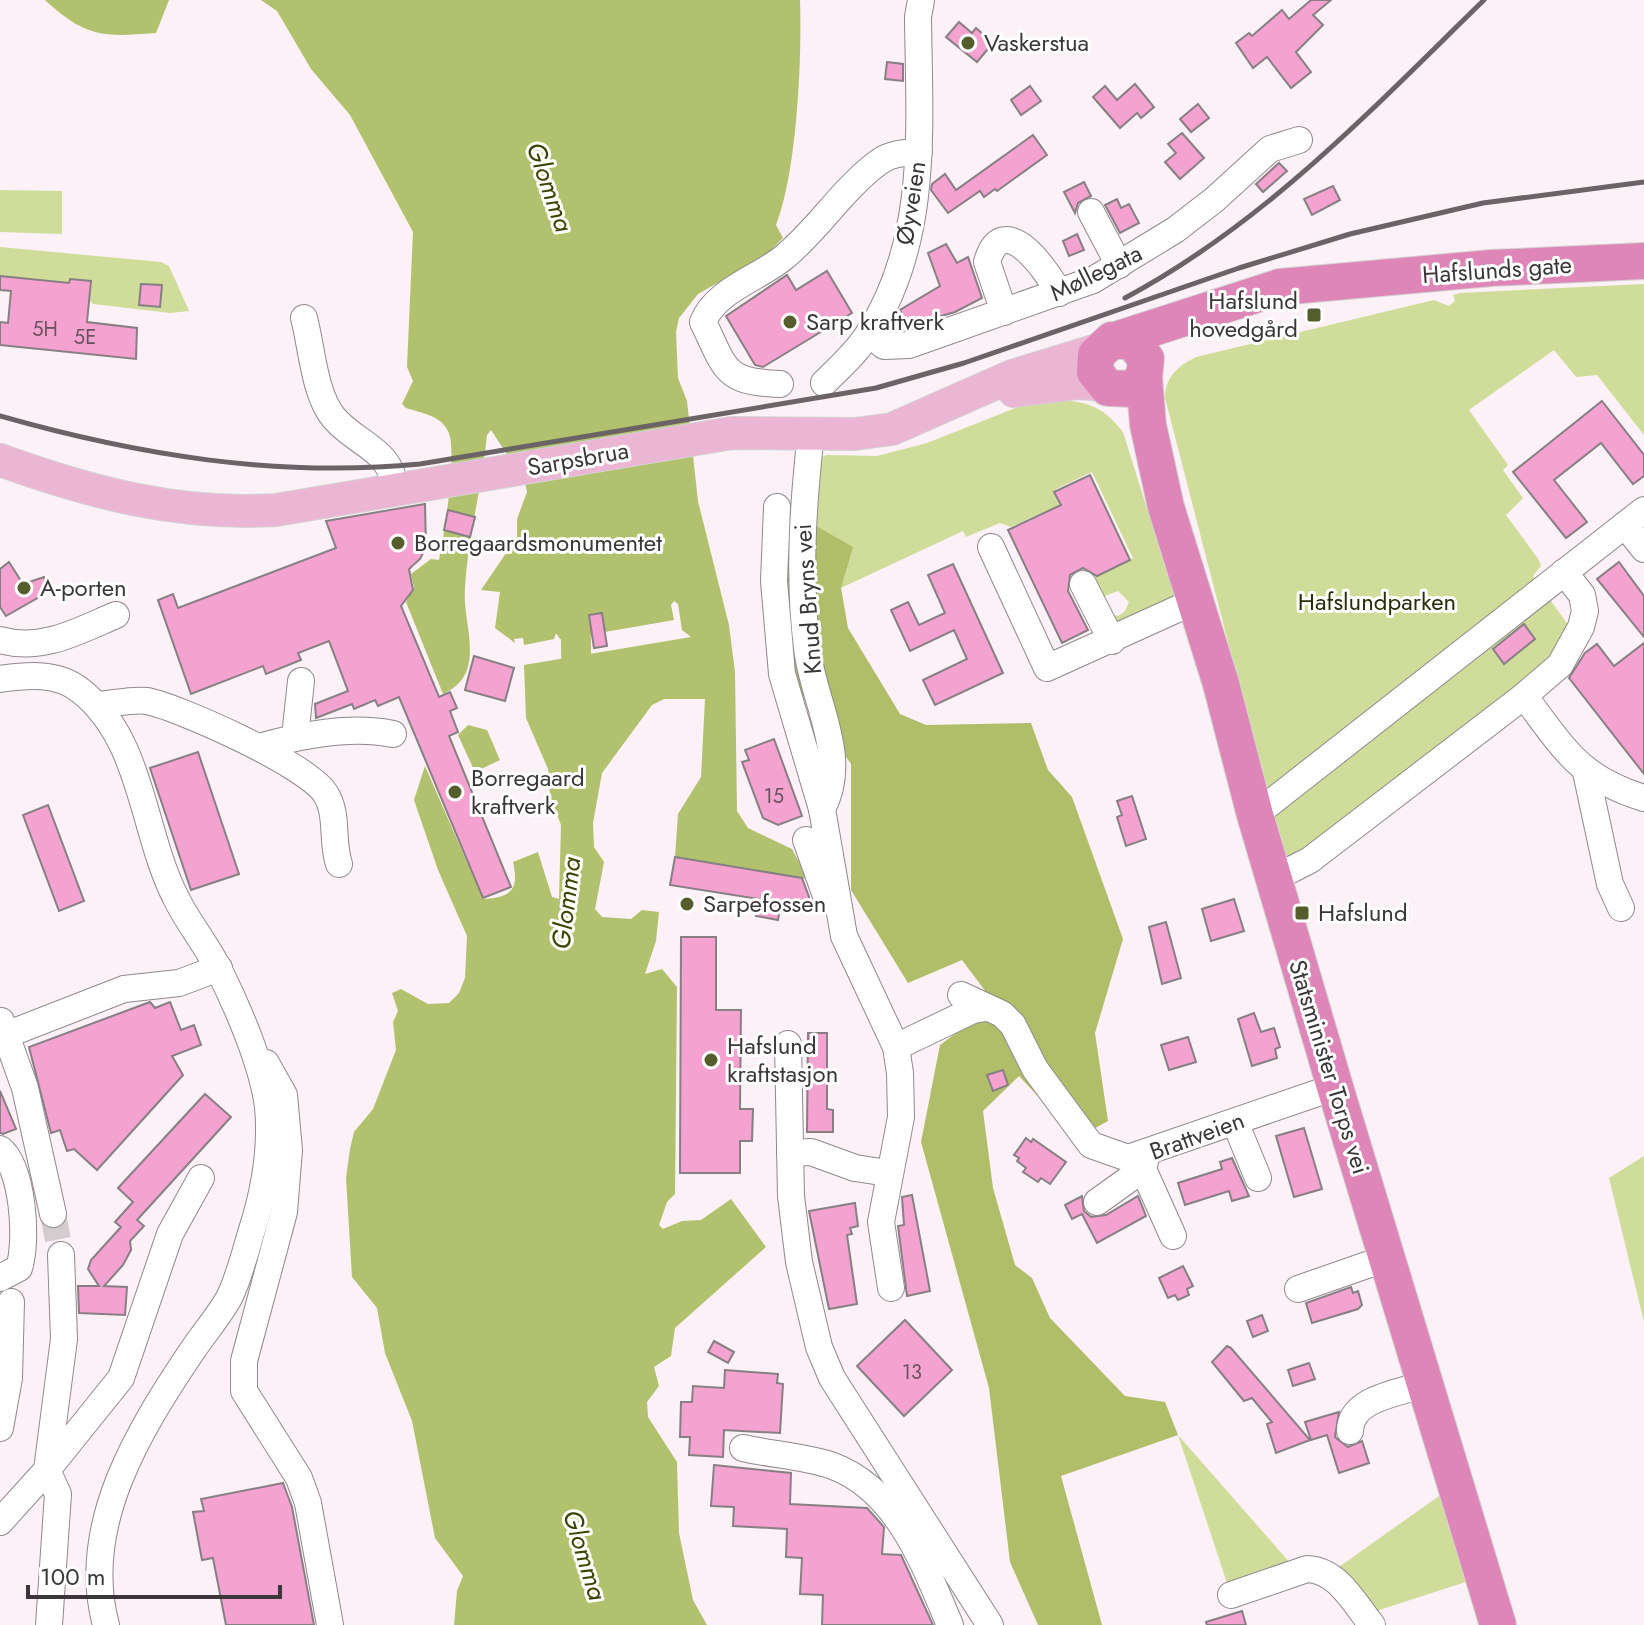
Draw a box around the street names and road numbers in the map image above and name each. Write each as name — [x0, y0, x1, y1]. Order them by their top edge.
street label: Øyveien — [887, 159, 934, 247]
street label: Møllegata — [1044, 235, 1148, 310]
street label: Hafslunds gate — [1421, 247, 1573, 292]
street label: Sarpsbrua — [524, 432, 631, 485]
street label: Knud Bryns vei — [785, 523, 830, 675]
street label: Statsminister Torps vei — [1280, 955, 1379, 1178]
street label: Brattveien — [1145, 1102, 1249, 1169]

